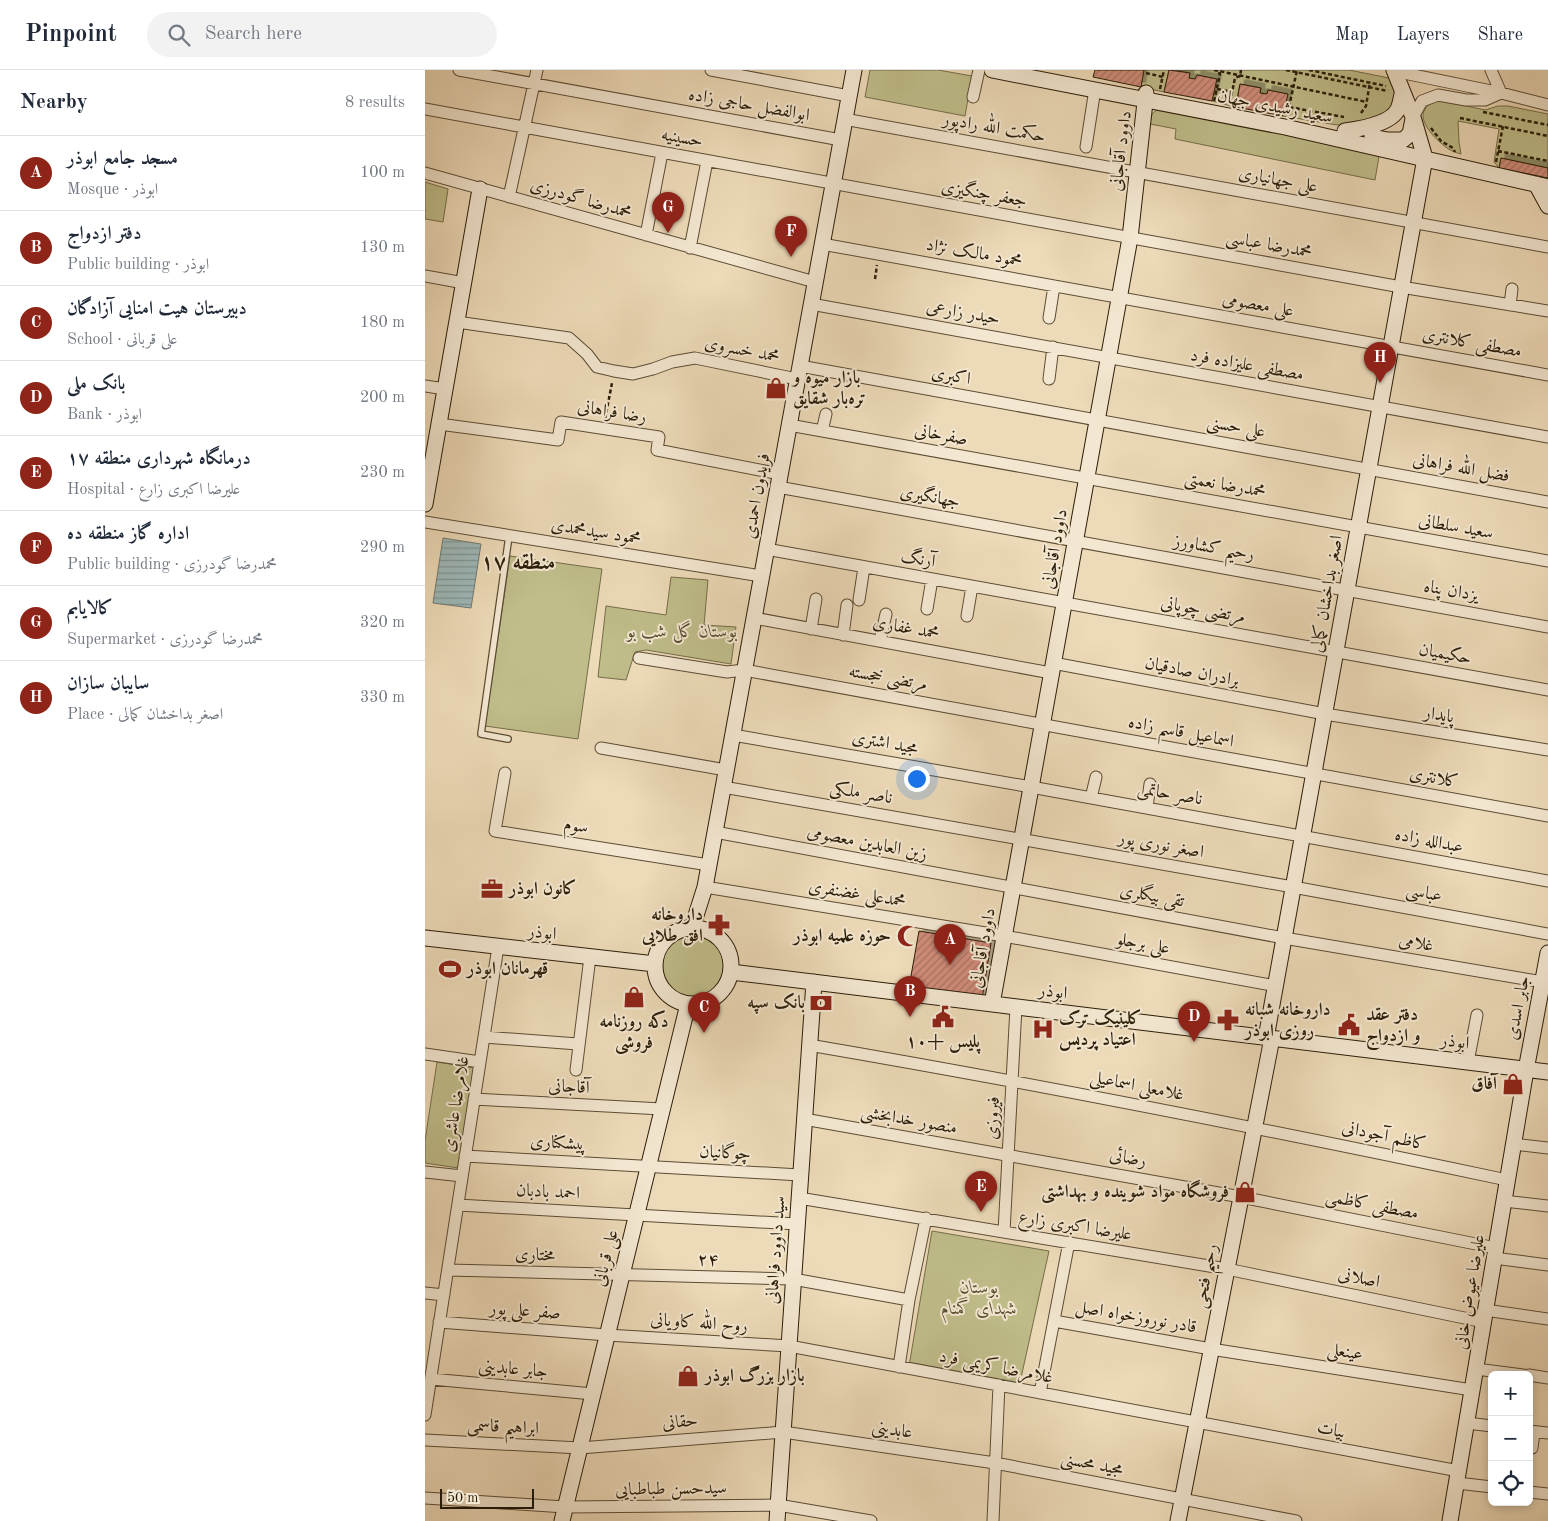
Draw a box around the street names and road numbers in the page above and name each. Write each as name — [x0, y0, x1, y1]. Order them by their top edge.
street label: ابوالفضل حاجی زاده — [687, 85, 811, 127]
street label: سعید رشیدی جهان — [1216, 87, 1334, 128]
street label: حکمت الله رادپور — [939, 104, 1048, 149]
street label: داوود آقاجانی — [1105, 109, 1136, 192]
street label: حسینیه — [660, 125, 704, 151]
street label: علی جهانیاری — [1237, 164, 1319, 199]
street label: محمدرضا گودرزی — [528, 174, 634, 223]
street label: جعفر چنگیزی — [939, 174, 1029, 212]
street label: محمدرضا عباسی — [1224, 229, 1313, 264]
street label: محمود مالک نژاد — [924, 235, 1024, 271]
street label: علی معصومی — [1220, 290, 1295, 323]
street label: حیدر زارعی — [925, 298, 1001, 329]
street label: مصطفی کلانتری — [1420, 324, 1523, 364]
street label: محمد خسروی — [702, 334, 781, 368]
street label: مصطفی علیزاده فرد — [1188, 346, 1305, 387]
street label: اکبری — [930, 364, 972, 389]
street label: رضا فراهانی — [576, 398, 648, 428]
street label: علی حسنی — [1205, 413, 1267, 444]
street label: صفرخانی — [913, 421, 969, 451]
street label: فضل الله فراهانی — [1411, 445, 1512, 488]
street label: فریدون احمدی — [741, 452, 775, 541]
street label: محمدرضا نعمتی — [1183, 469, 1267, 504]
street label: جهانگیری — [898, 479, 962, 512]
street label: داوود آقاجانی — [1037, 507, 1072, 591]
street label: سعید سلطانی — [1417, 512, 1495, 542]
street label: محمود سیدمحمدی — [550, 516, 642, 549]
street label: رحیم کشاورز — [1169, 532, 1256, 572]
street label: اصغر بداخشان کمالی — [1307, 534, 1348, 654]
street label: آرنگ — [899, 543, 939, 572]
street label: یزدان پناه — [1422, 577, 1481, 609]
street label: مرتضی چوپانی — [1159, 594, 1247, 629]
street label: محمد غفاری — [871, 613, 941, 644]
street label: حکیمیان — [1417, 640, 1473, 667]
street label: برادران صادقیان — [1143, 654, 1241, 691]
street label: مرتضی خجسته — [847, 662, 929, 697]
street label: پایدار — [1420, 703, 1457, 729]
street label: اسماعیل قاسم زاده — [1125, 713, 1235, 759]
street label: مجید اشتری — [851, 728, 919, 758]
street label: کلانتری — [1408, 764, 1460, 791]
street label: ناصر ملکی — [828, 778, 894, 810]
street label: ناصر حاتمی — [1136, 779, 1204, 811]
street label: سوم — [562, 815, 590, 843]
street label: زین العابدین معصومی — [805, 823, 929, 864]
street label: عبدالله زاده — [1393, 826, 1465, 857]
street label: اصغر نوری پور — [1114, 828, 1205, 864]
street label: محمدعلی غضنفری — [807, 877, 907, 914]
street label: تقی بیگلری — [1118, 878, 1187, 914]
street label: عباسی — [1404, 881, 1444, 908]
street label: داوود آقاجانی — [965, 906, 1000, 990]
street label: ابوذر — [525, 922, 557, 944]
street label: علی برجلو — [1112, 930, 1171, 960]
street label: غلامی — [1397, 931, 1435, 955]
street label: جابر اسدی — [1503, 974, 1533, 1042]
street label: ابوذر — [1035, 981, 1068, 1004]
street label: ابوذر — [1437, 1031, 1470, 1054]
street label: غلامرضا عاشری — [440, 1055, 475, 1154]
street label: غلامعلی اسماعیلی — [1088, 1068, 1186, 1107]
street label: آقاجانی — [548, 1075, 592, 1097]
street label: فیروزی — [983, 1096, 1004, 1140]
street label: منصور خدابخشی — [859, 1103, 959, 1140]
street label: کاظم آجودانی — [1339, 1116, 1428, 1161]
street label: پیشکناری — [530, 1133, 586, 1155]
street label: چوگانیان — [699, 1140, 751, 1165]
street label: رضائی — [1108, 1144, 1148, 1171]
street label: احمد بادبان — [515, 1181, 581, 1204]
street label: مصطفی کاظمی — [1323, 1186, 1420, 1226]
street label: سید داوود فراهانی — [763, 1195, 791, 1305]
street label: علیرضا اکبری زارع — [1016, 1208, 1133, 1249]
street label: علی قربانی — [590, 1228, 625, 1289]
street label: علیرضا عیوض خانی — [1452, 1233, 1489, 1351]
street label: رحیم فتحی — [1191, 1242, 1229, 1311]
street label: مختاری — [514, 1245, 556, 1266]
street label: ۲۴ — [697, 1251, 719, 1269]
street label: اصلانی — [1337, 1265, 1382, 1291]
street label: قادر نوروزخواه اصل — [1074, 1297, 1198, 1339]
street label: صفر علی پور — [487, 1299, 561, 1325]
street label: روح الله کاویانی — [649, 1305, 749, 1341]
street label: عینعلی — [1325, 1340, 1364, 1367]
street label: غلامرضا کریمی فرد — [937, 1345, 1055, 1390]
street label: جابر عابدینی — [477, 1357, 549, 1383]
street label: حقانی — [661, 1411, 699, 1433]
street label: ابراهیم قاسمی — [466, 1416, 540, 1446]
street label: عابدینی — [870, 1418, 914, 1444]
street label: بیات — [1315, 1418, 1347, 1443]
street label: مجید محسنی — [1059, 1449, 1125, 1482]
street label: سیدحسن طباطبایی — [615, 1479, 727, 1501]

